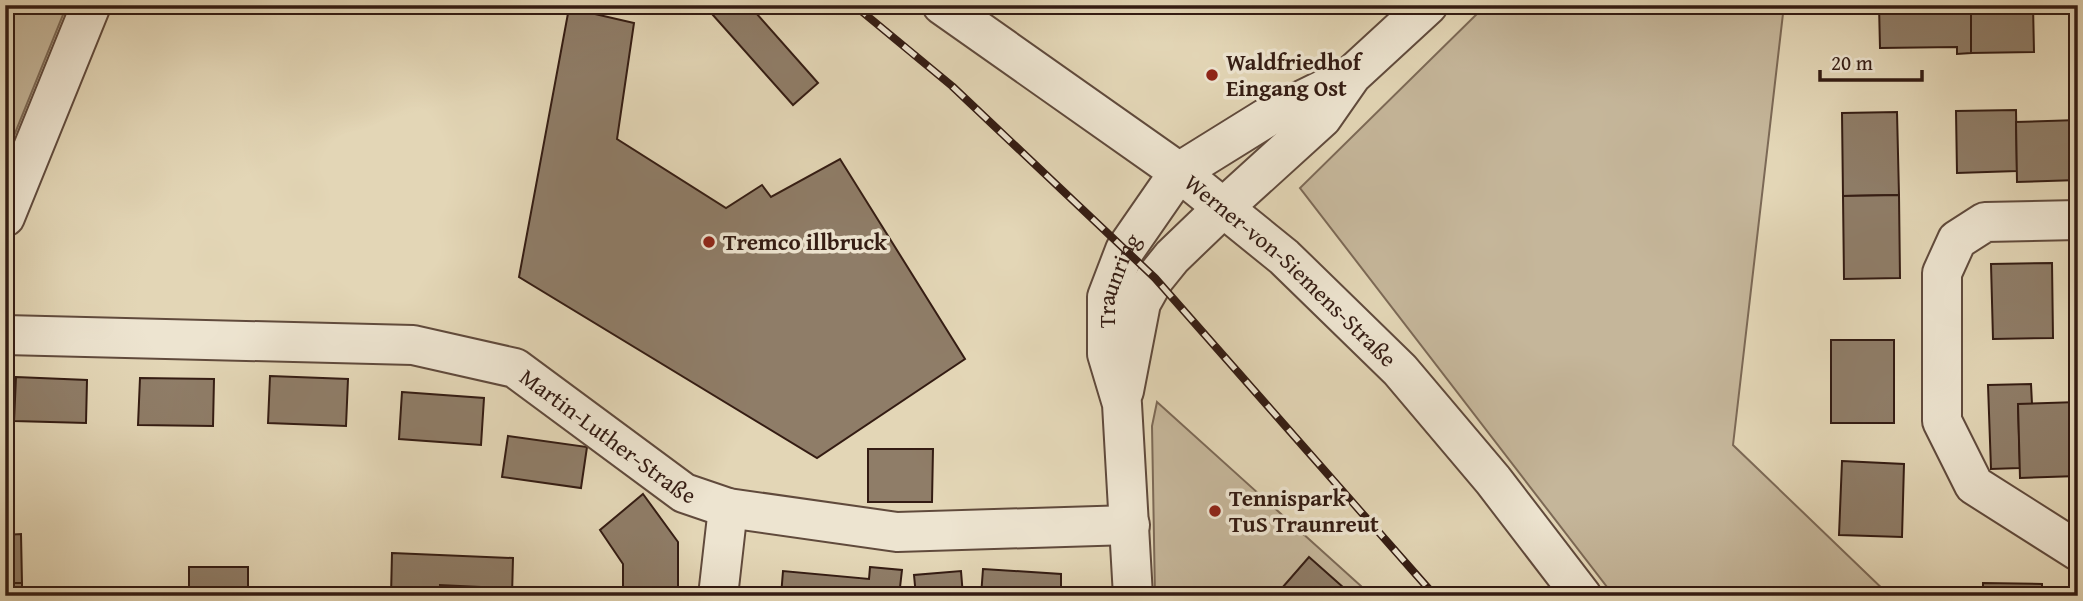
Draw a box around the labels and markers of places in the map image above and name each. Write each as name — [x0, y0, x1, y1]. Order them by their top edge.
place label: Waldfriedhof Eingang Ost — [1226, 45, 1364, 104]
marker: Waldfriedhof Eingang Ost — [1204, 67, 1220, 83]
place label: Tremco illbruck — [723, 225, 888, 258]
marker: Tremco illbruck — [701, 234, 717, 250]
place label: Tennispark TuS Traunreut — [1229, 481, 1379, 540]
marker: Tennispark TuS Traunreut — [1207, 503, 1223, 519]

